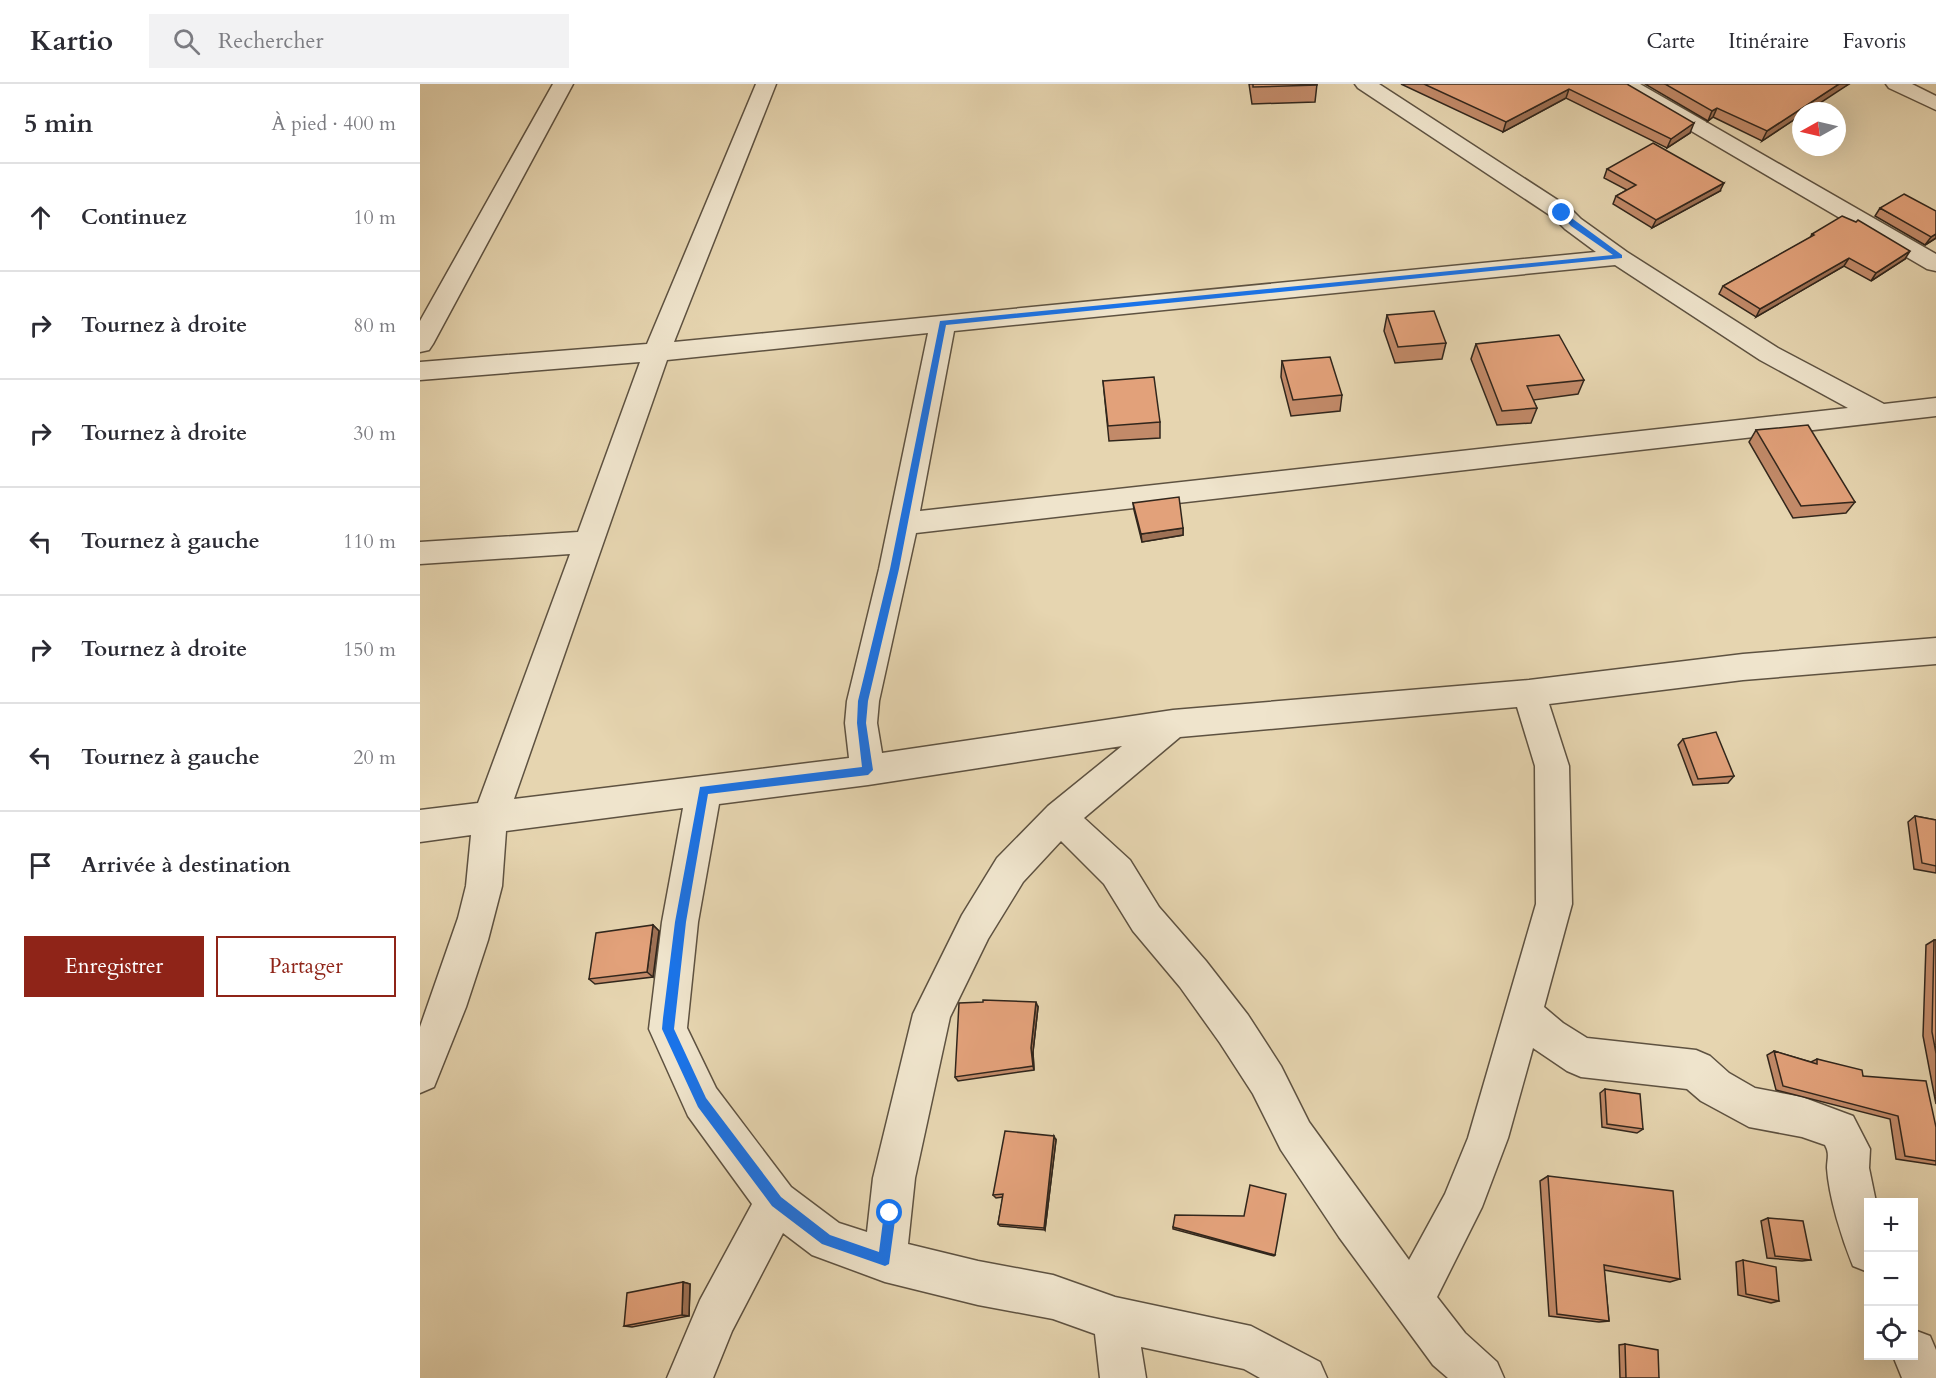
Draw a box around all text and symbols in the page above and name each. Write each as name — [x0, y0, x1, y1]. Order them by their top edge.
search box — [149, 14, 569, 68]
text: Kartio — [30, 22, 113, 60]
icon: search — [170, 25, 203, 58]
text: Rechercher — [218, 26, 324, 56]
text: Carte — [1646, 27, 1695, 56]
text: Itinéraire — [1728, 27, 1809, 56]
text: Favoris — [1842, 27, 1906, 56]
north arrow — [1792, 102, 1846, 156]
text: 5 min — [24, 106, 93, 141]
text: À pied · 400 m — [272, 110, 396, 137]
route end — [1548, 199, 1574, 225]
icon: ahead — [24, 201, 57, 234]
text: Continuez — [81, 202, 187, 232]
text: 10 m — [353, 204, 396, 231]
icon: right — [24, 309, 57, 342]
text: Tournez à droite — [81, 310, 247, 340]
text: 80 m — [353, 312, 396, 339]
icon: right — [24, 417, 57, 450]
text: Tournez à droite — [81, 418, 247, 448]
text: 30 m — [353, 420, 396, 447]
icon: left — [24, 525, 57, 558]
text: Tournez à gauche — [81, 526, 260, 556]
text: 110 m — [343, 528, 396, 555]
icon: right — [24, 633, 57, 666]
text: Tournez à droite — [81, 634, 247, 664]
text: 150 m — [343, 636, 396, 663]
icon: left — [24, 741, 57, 774]
text: Tournez à gauche — [81, 742, 260, 772]
text: 20 m — [353, 744, 396, 771]
icon: arrive — [24, 849, 57, 882]
text: Arrivée à destination — [81, 850, 291, 880]
button: Enregistrer — [24, 936, 204, 997]
button: Partager — [216, 936, 396, 997]
map controls — [1864, 1198, 1918, 1360]
button: + — [1864, 1198, 1918, 1252]
route start — [876, 1199, 902, 1225]
button: − — [1864, 1252, 1918, 1306]
button: locate — [1864, 1306, 1918, 1360]

